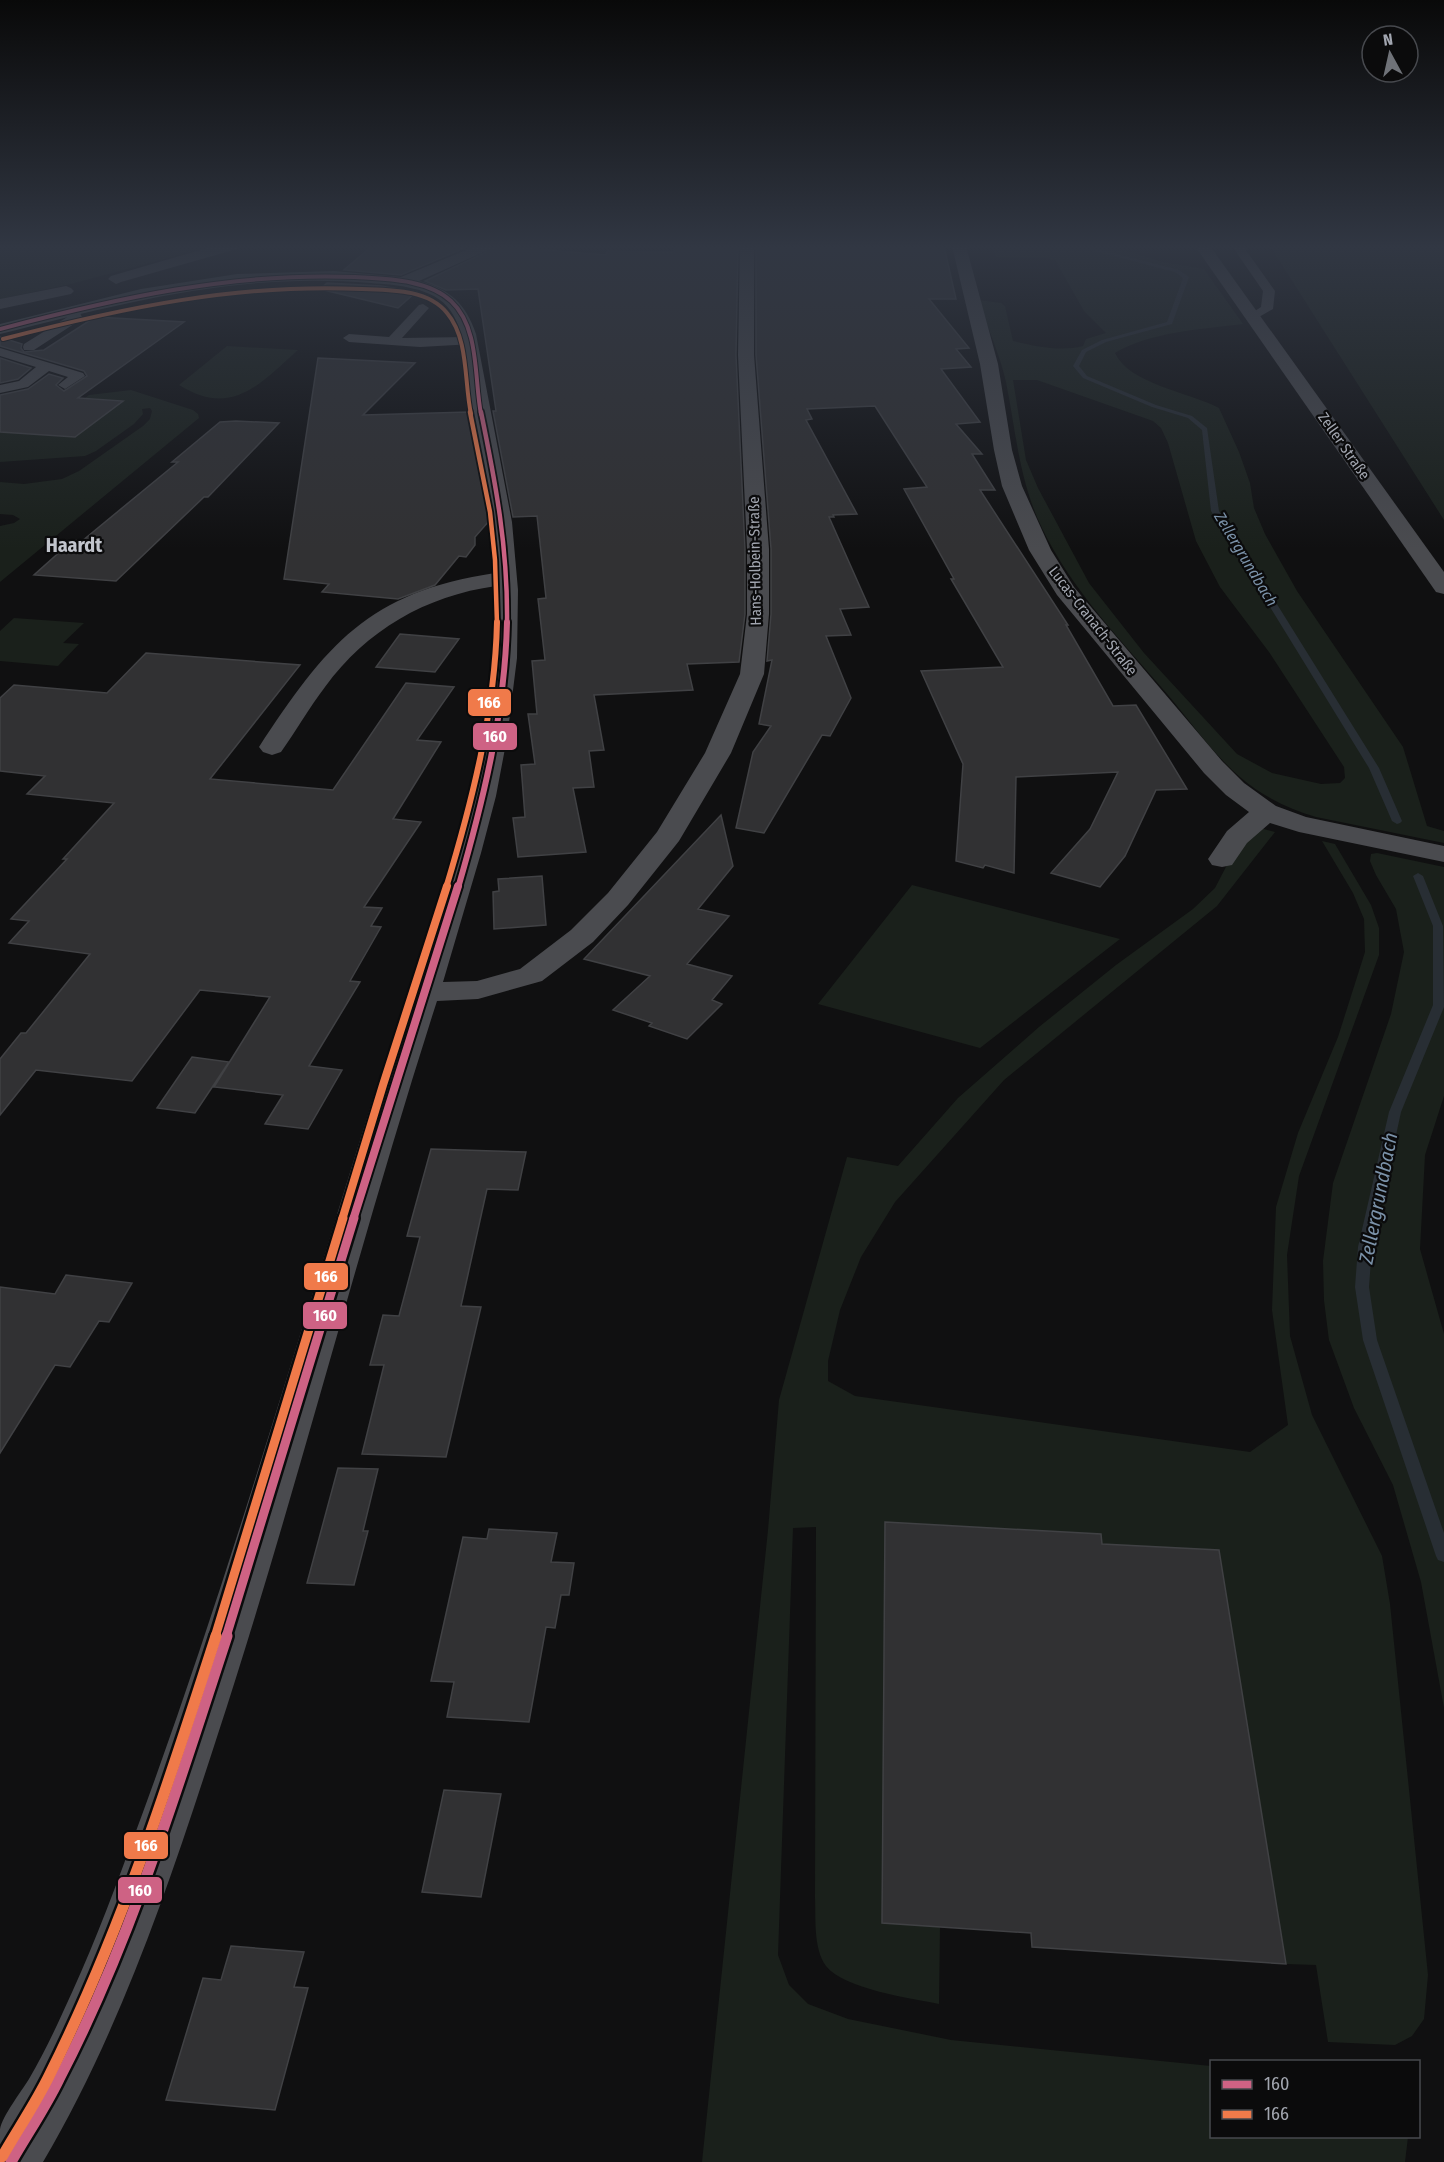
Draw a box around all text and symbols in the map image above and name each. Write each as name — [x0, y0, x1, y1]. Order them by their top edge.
north arrow — [1360, 24, 1420, 84]
text: N — [1382, 30, 1394, 50]
street label: Zeller Straße — [1314, 409, 1374, 483]
street label: Hans-Holbein-Straße — [745, 496, 765, 626]
water label: Zellergrundbach — [1210, 508, 1282, 610]
district label: Haardt — [46, 533, 103, 557]
street label: Lucas-Cranach-Straße — [1045, 563, 1141, 679]
line badge: 166 — [467, 688, 512, 717]
text: 166 — [477, 693, 501, 712]
line badge: 160 — [472, 722, 518, 751]
text: 160 — [483, 727, 507, 746]
water label: Zellergrundbach — [1353, 1130, 1402, 1267]
line badge: 166 — [303, 1262, 349, 1291]
text: 166 — [314, 1267, 338, 1286]
line badge: 160 — [302, 1301, 348, 1330]
text: 160 — [313, 1306, 337, 1325]
line badge: 166 — [123, 1831, 169, 1860]
text: 166 — [134, 1836, 158, 1855]
line badge: 160 — [117, 1876, 163, 1904]
text: 160 — [128, 1881, 152, 1900]
legend — [1210, 2060, 1420, 2138]
text: 160 — [1264, 2073, 1289, 2095]
text: 166 — [1264, 2103, 1289, 2125]

